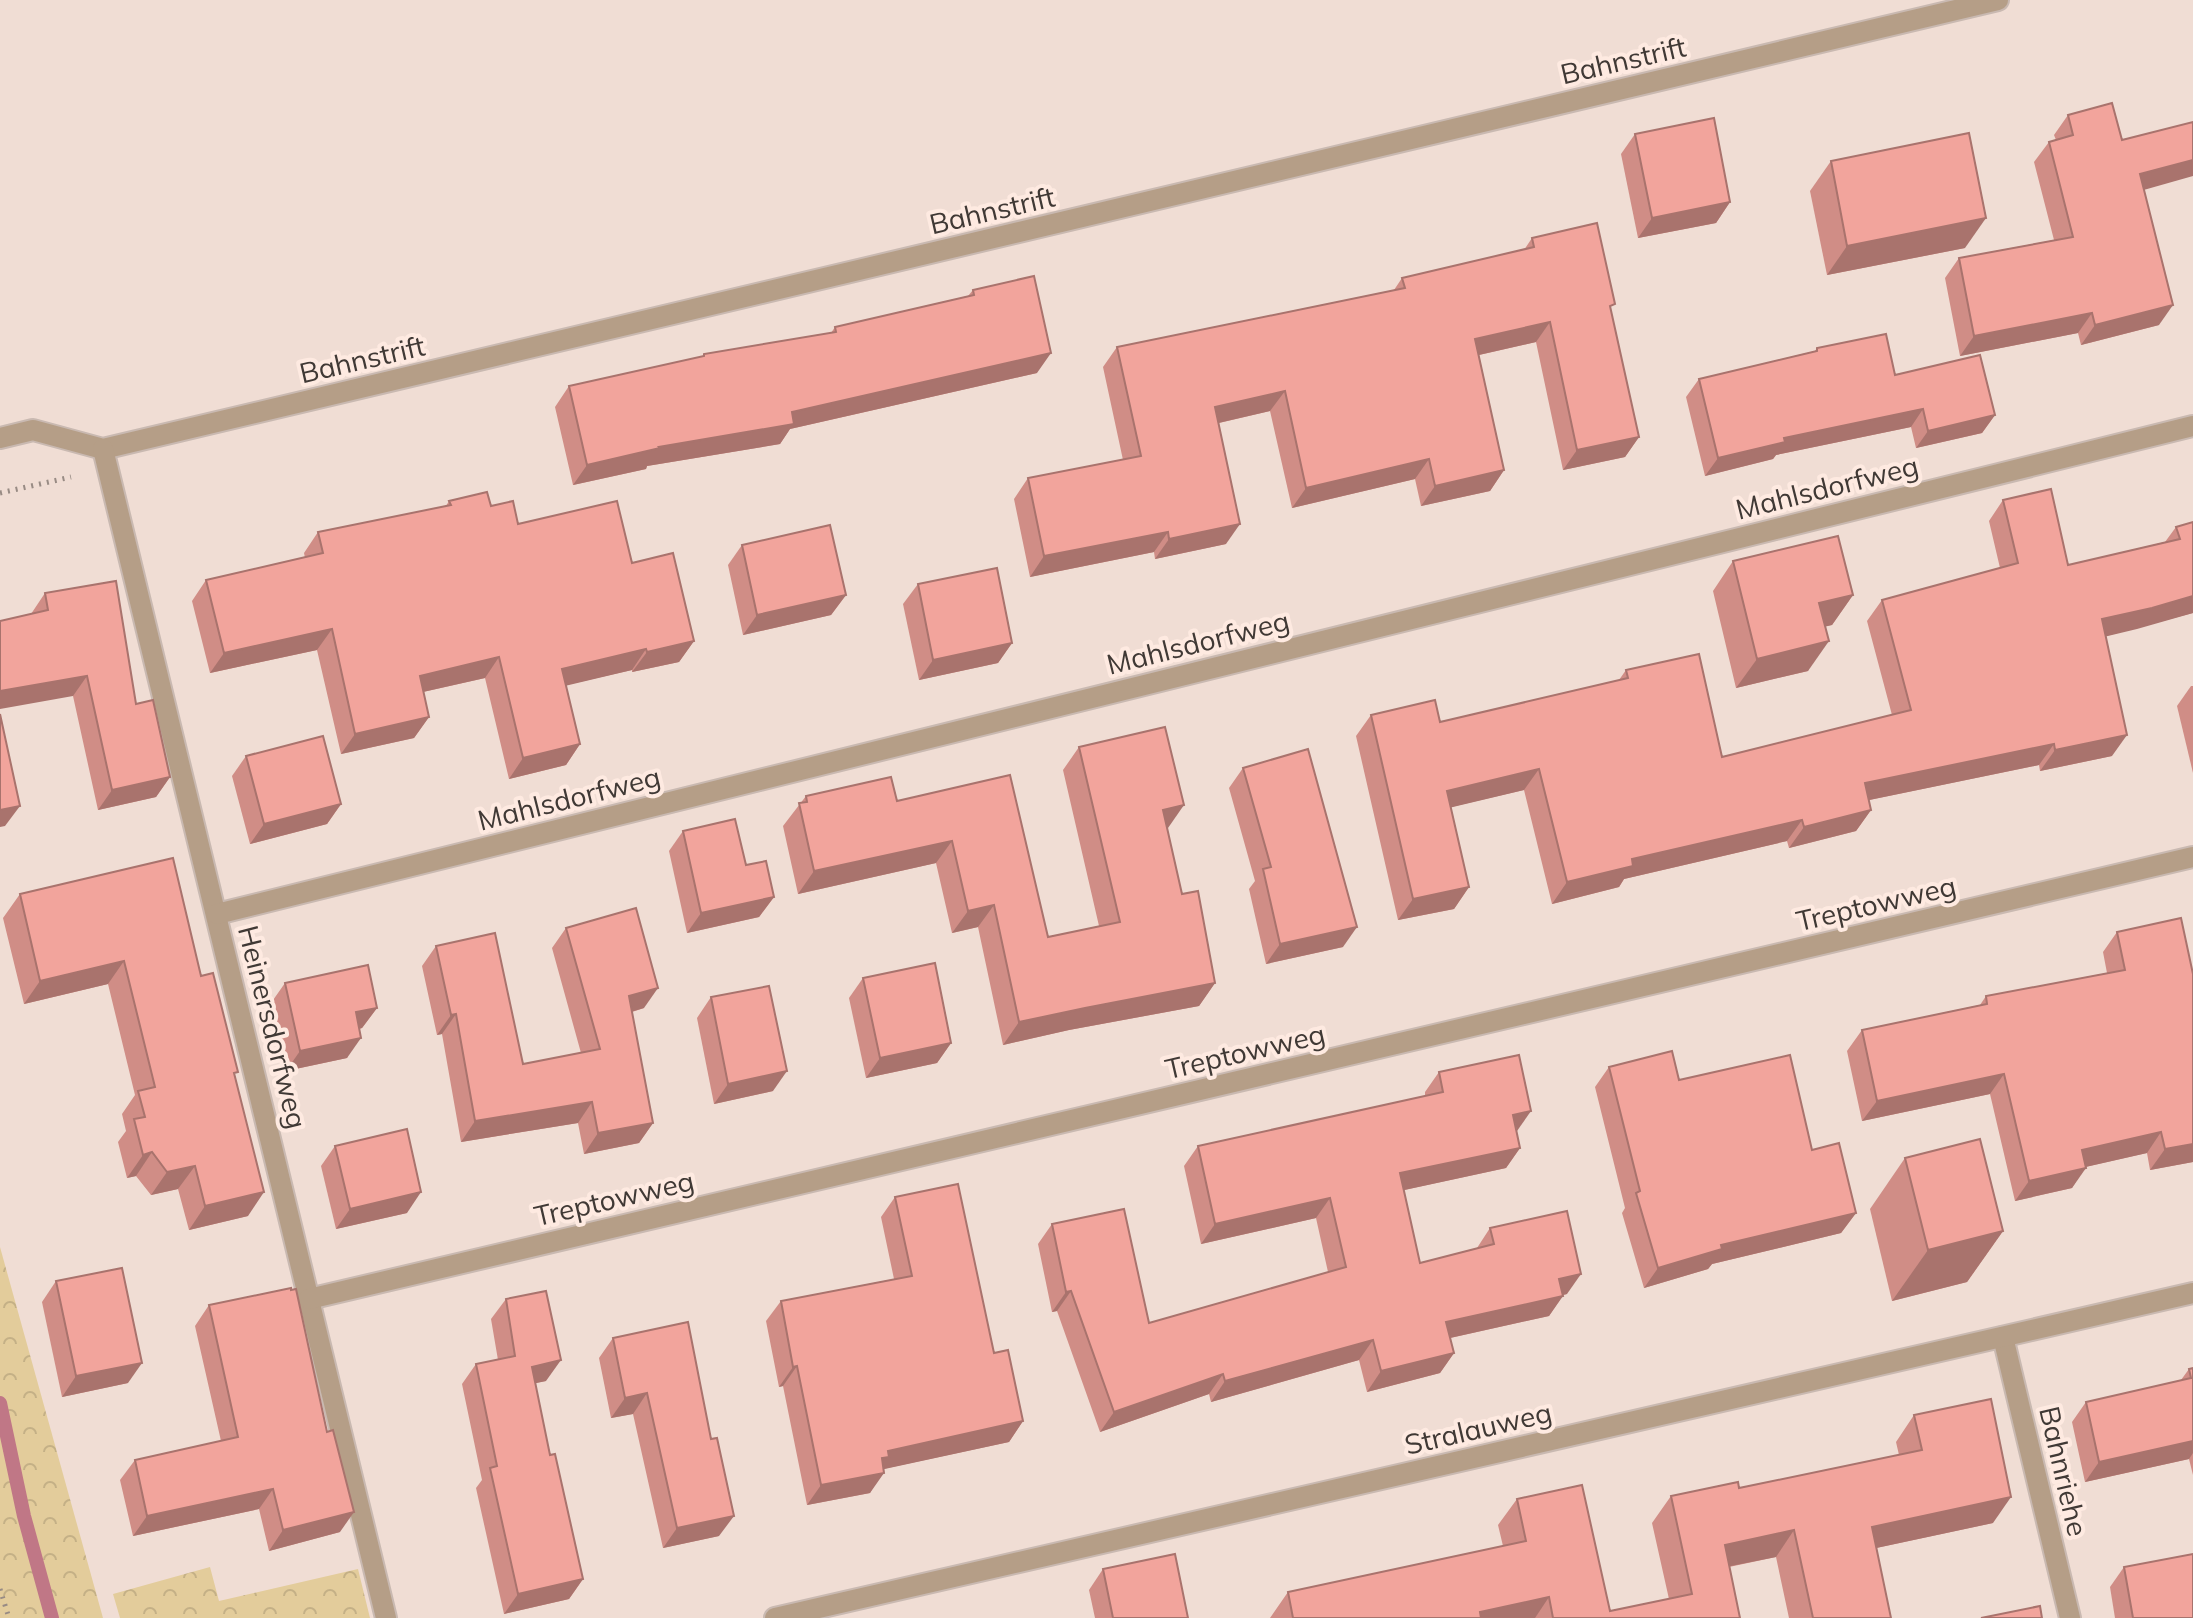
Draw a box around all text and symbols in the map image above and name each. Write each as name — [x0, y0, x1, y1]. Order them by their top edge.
street label: Bahnstrift — [1557, 29, 1689, 91]
street label: Bahnstrift — [926, 179, 1058, 241]
street label: Bahnstrift — [296, 328, 428, 390]
street label: Mahlsdorfweg — [1732, 447, 1922, 527]
street label: Mahlsdorfweg — [1103, 602, 1293, 682]
street label: Mahlsdorfweg — [474, 758, 664, 838]
street label: Treptowweg — [1793, 868, 1959, 938]
street label: Heinersdorfweg — [231, 922, 315, 1132]
street label: Treptowweg — [1162, 1016, 1328, 1086]
street label: Treptowweg — [531, 1163, 697, 1233]
street label: Stralauweg — [1401, 1394, 1555, 1462]
street label: Bahnriehe — [2032, 1403, 2096, 1539]

